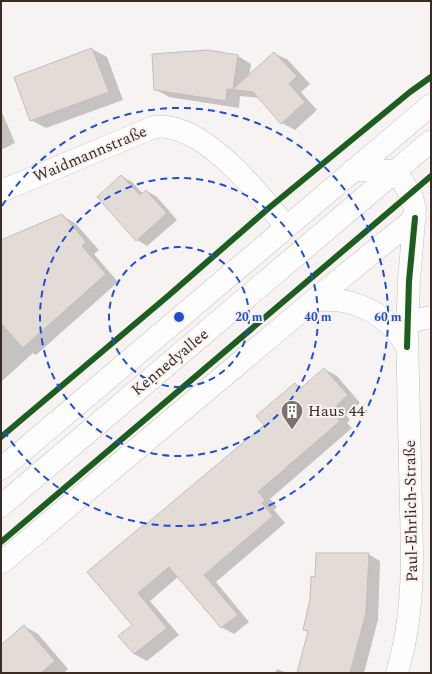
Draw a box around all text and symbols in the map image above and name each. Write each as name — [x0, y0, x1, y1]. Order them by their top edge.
street label: Waidmannstraße — [29, 119, 151, 189]
text: 20 m — [235, 308, 263, 327]
text: 40 m — [304, 308, 332, 327]
text: 60 m — [374, 308, 402, 327]
centre of rings — [172, 310, 186, 324]
street label: Kennedyallee — [126, 322, 214, 402]
building icon: Haus 44 — [279, 398, 305, 431]
place label: Haus 44 — [308, 399, 365, 423]
street label: Paul-Ehrlich-Straße — [398, 440, 424, 582]

